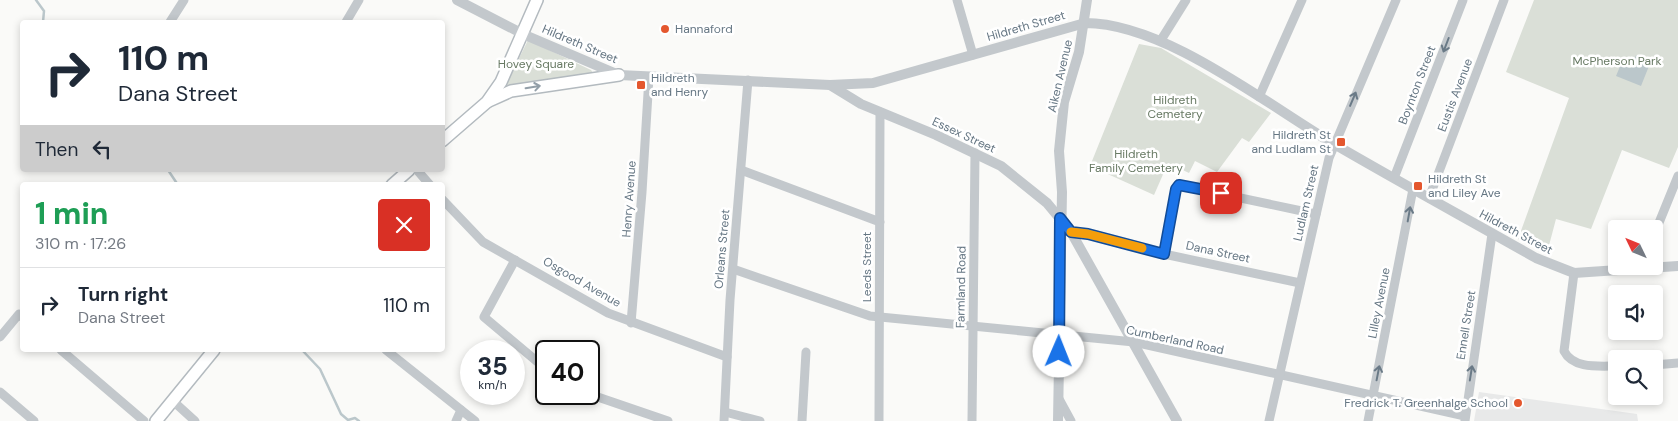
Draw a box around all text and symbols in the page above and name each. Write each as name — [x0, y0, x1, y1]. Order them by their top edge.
street label: Hildreth Street — [985, 7, 1067, 45]
street label: Hildreth Street — [540, 21, 621, 67]
place label: Hannaford — [675, 21, 733, 37]
marker: Hannaford — [659, 23, 671, 35]
text: 110 m — [118, 35, 209, 81]
one-way arrow — [1441, 37, 1450, 53]
street label: Aiken Avenue — [1044, 38, 1076, 114]
icon: right — [35, 40, 100, 105]
street label: Boynton Street — [1395, 43, 1439, 127]
park label: McPherson Park — [1573, 53, 1662, 69]
park label: Hovey Square — [498, 56, 574, 72]
street label: Eustis Avenue — [1434, 56, 1476, 134]
place label: Hildreth and Henry — [651, 70, 708, 100]
text: Dana Street — [118, 79, 238, 108]
marker: Hildreth and Henry — [635, 79, 647, 91]
one-way arrow — [525, 82, 541, 92]
park label: Hildreth Cemetery — [1147, 92, 1203, 122]
one-way arrow — [1349, 92, 1359, 107]
street label: Essex Street — [930, 113, 999, 157]
place label: Hildreth St and Ludlam St — [1251, 127, 1331, 157]
icon: left — [88, 135, 116, 163]
marker: Hildreth St and Ludlam St — [1335, 136, 1347, 148]
text: Then — [35, 137, 78, 162]
park label: Hildreth Family Cemetery — [1089, 146, 1183, 176]
street label: Henry Avenue — [618, 160, 640, 238]
street label: Ludlam Street — [1289, 163, 1323, 243]
place label: Hildreth St and Liley Ave — [1428, 171, 1501, 201]
pin — [1200, 172, 1242, 214]
icon: arrive — [1207, 179, 1235, 207]
marker: Hildreth St and Liley Ave — [1412, 180, 1424, 192]
text: 1 min — [35, 194, 108, 233]
button: close — [378, 199, 430, 251]
one-way arrow — [1404, 206, 1414, 222]
street label: Hildreth Street — [1477, 206, 1556, 258]
street label: Orleans Street — [711, 208, 733, 289]
north arrow — [1608, 220, 1662, 275]
map controls — [1608, 220, 1663, 405]
street label: Leeds Street — [859, 231, 875, 302]
text: 310 m · 17:26 — [35, 233, 126, 254]
street label: Dana Street — [1184, 237, 1252, 267]
street label: Farmland Road — [952, 246, 970, 328]
street label: Osgood Avenue — [540, 253, 624, 311]
street label: Lilley Avenue — [1364, 266, 1394, 340]
text: Turn right — [78, 282, 168, 307]
button: sound — [1608, 285, 1663, 340]
street label: Ennell Street — [1453, 289, 1479, 361]
icon: right — [35, 291, 63, 319]
text: 110 m — [383, 293, 430, 318]
text: Dana Street — [78, 307, 165, 328]
street label: Cumberland Road — [1125, 322, 1225, 358]
position arrow — [1032, 325, 1084, 377]
speed limit sign: 40 — [535, 340, 600, 405]
text: 35 — [477, 350, 508, 383]
button: search — [1608, 350, 1663, 405]
one-way arrow — [1467, 365, 1477, 381]
one-way arrow — [1374, 366, 1383, 382]
text: km/h — [478, 377, 507, 393]
place label: Fredrick T. Greenhalge School — [1344, 395, 1508, 411]
marker: Fredrick T. Greenhalge School — [1512, 397, 1524, 409]

